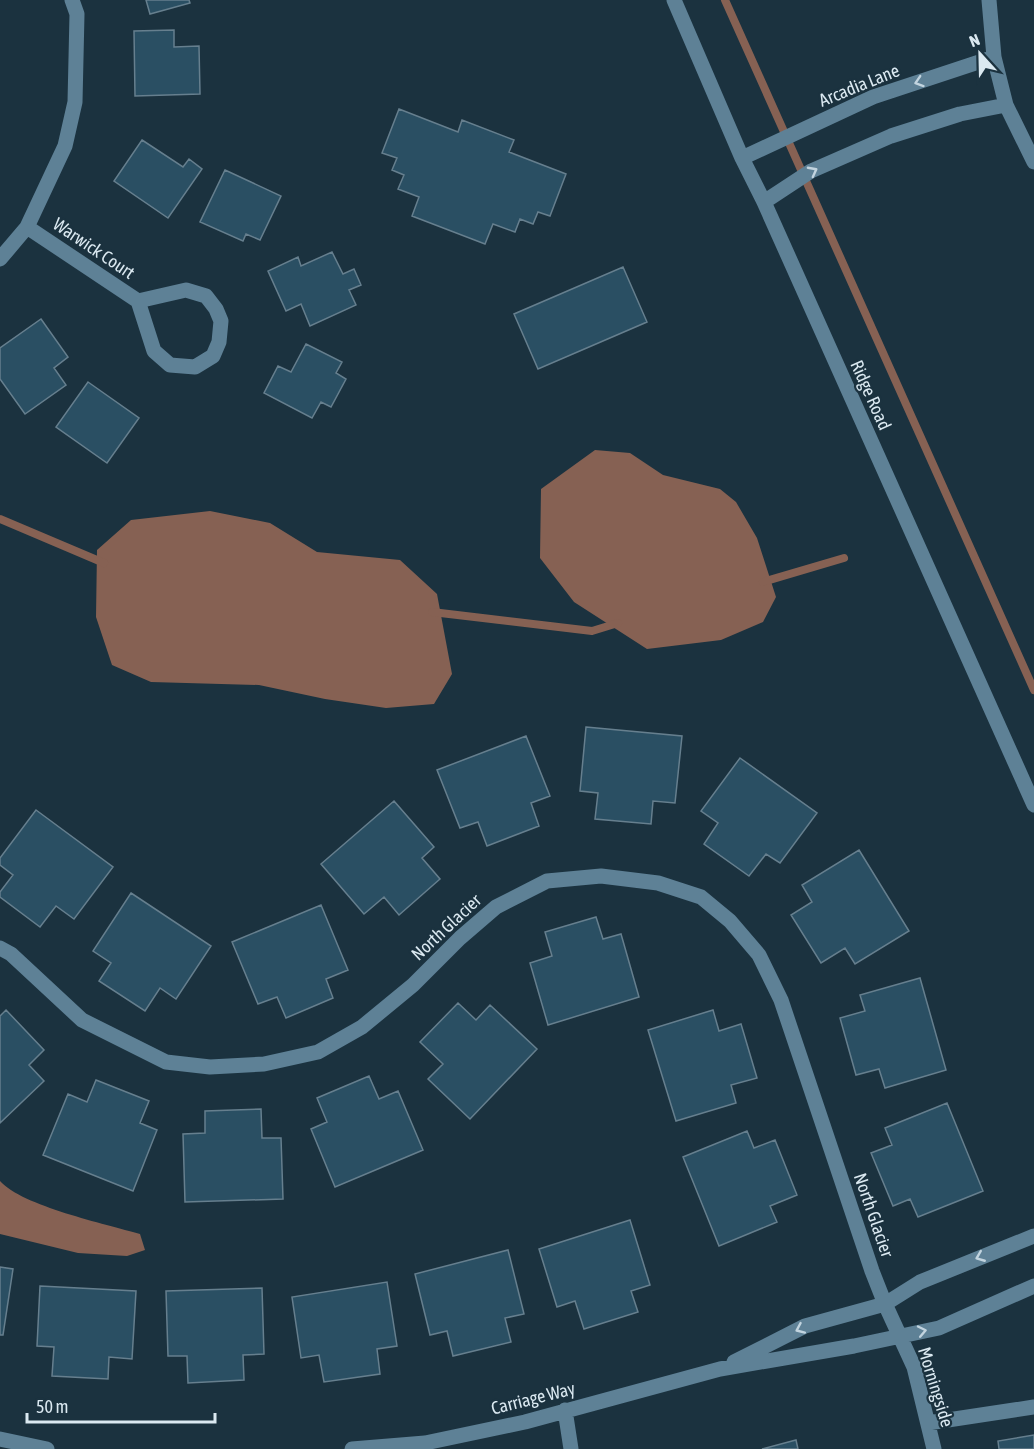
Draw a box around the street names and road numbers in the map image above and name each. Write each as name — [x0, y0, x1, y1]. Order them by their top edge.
street label: Arcadia Lane — [816, 59, 902, 111]
street label: Warwick Court — [49, 213, 139, 283]
street label: Ridge Road — [846, 357, 896, 433]
street label: North Glacier — [407, 889, 486, 965]
street label: North Glacier — [850, 1170, 898, 1260]
street label: Morningside — [914, 1345, 958, 1429]
street label: Carriage Way — [489, 1377, 577, 1419]

